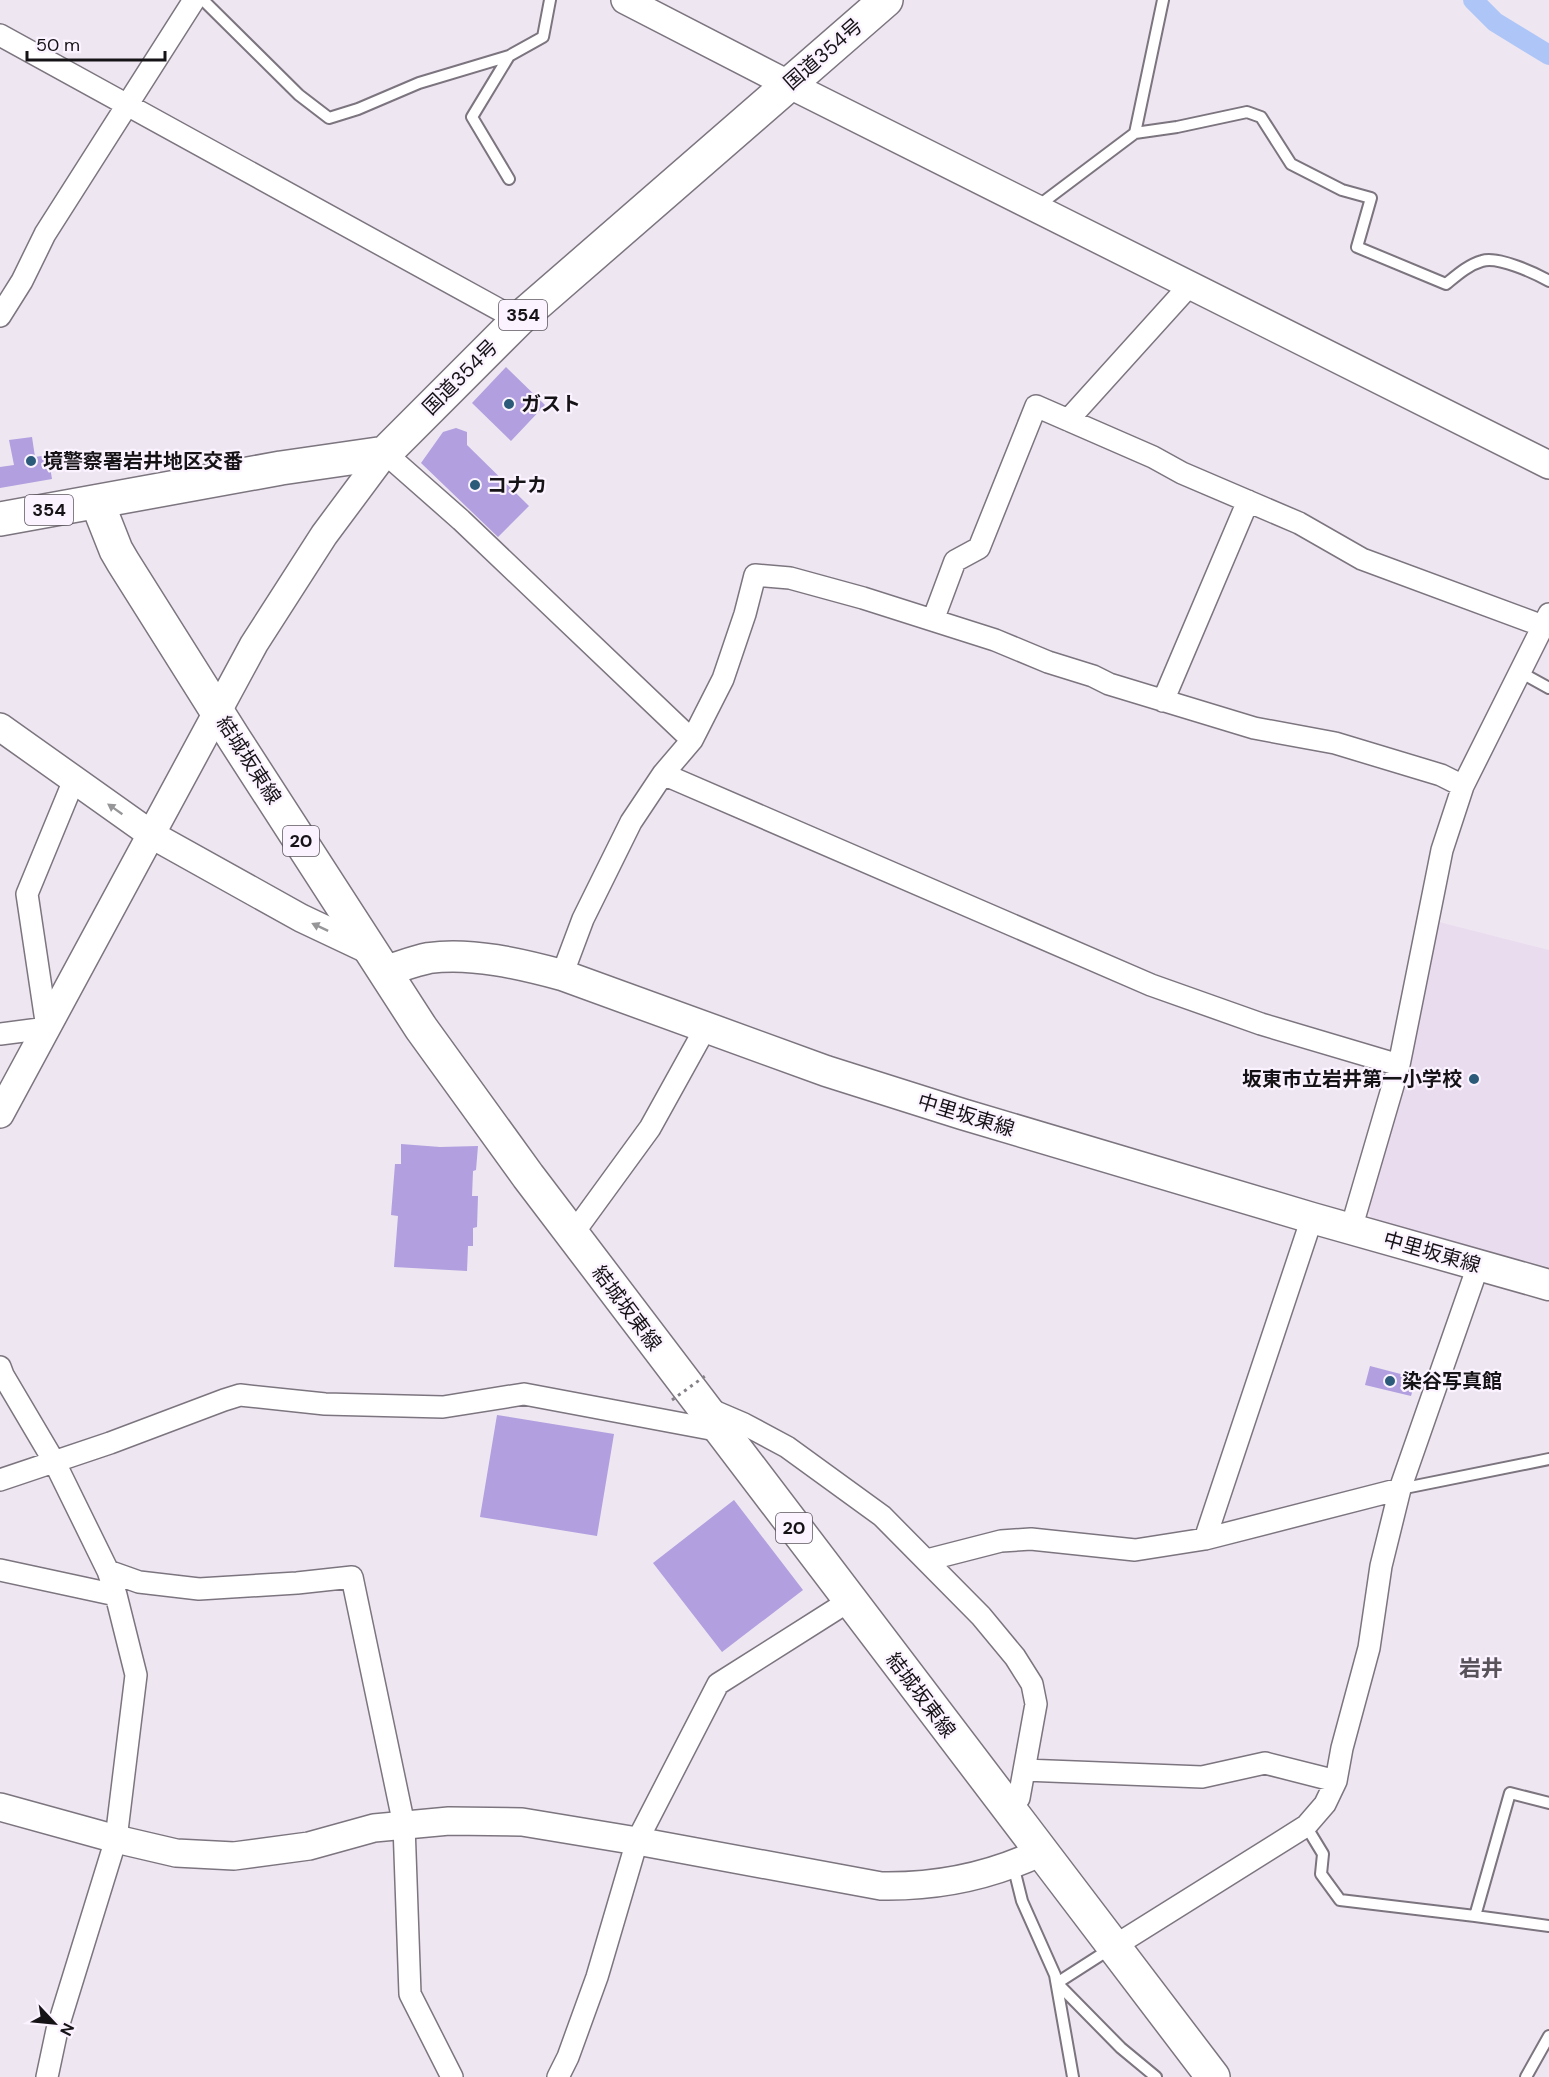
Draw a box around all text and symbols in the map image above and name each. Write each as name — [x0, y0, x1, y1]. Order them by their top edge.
street label: 国道354号 — [778, 13, 868, 95]
scale bar — [27, 24, 165, 62]
text: 50 m — [36, 33, 80, 57]
road number: 354 — [499, 300, 547, 330]
street label: 国道354号 — [417, 334, 503, 420]
place label: ガスト — [521, 391, 581, 417]
marker: ガスト — [502, 397, 516, 411]
place label: 境警察署岩井地区交番 — [43, 448, 243, 474]
marker: 境警察署岩井地区交番 — [24, 454, 38, 468]
place label: コナカ — [487, 472, 547, 498]
marker: コナカ — [468, 478, 482, 492]
road number: 354 — [25, 495, 73, 525]
street label: 結城坂東線 — [211, 711, 287, 809]
one-way arrow — [107, 803, 122, 815]
road number: 20 — [283, 826, 319, 856]
one-way arrow — [311, 922, 328, 931]
place label: 坂東市立岩井第一小学校 — [1242, 1066, 1462, 1092]
marker: 坂東市立岩井第一小学校 — [1467, 1072, 1481, 1086]
street label: 中里坂東線 — [914, 1088, 1018, 1142]
street label: 中里坂東線 — [1380, 1226, 1484, 1278]
street label: 結城坂東線 — [587, 1260, 667, 1356]
place label: 染谷写真館 — [1402, 1368, 1502, 1394]
marker: 染谷写真館 — [1383, 1374, 1397, 1388]
road number: 20 — [776, 1513, 812, 1543]
street label: 結城坂東線 — [881, 1647, 961, 1743]
district label: 岩井 — [1459, 1654, 1503, 1683]
north arrow — [24, 1993, 84, 2053]
text: N — [55, 2020, 79, 2039]

